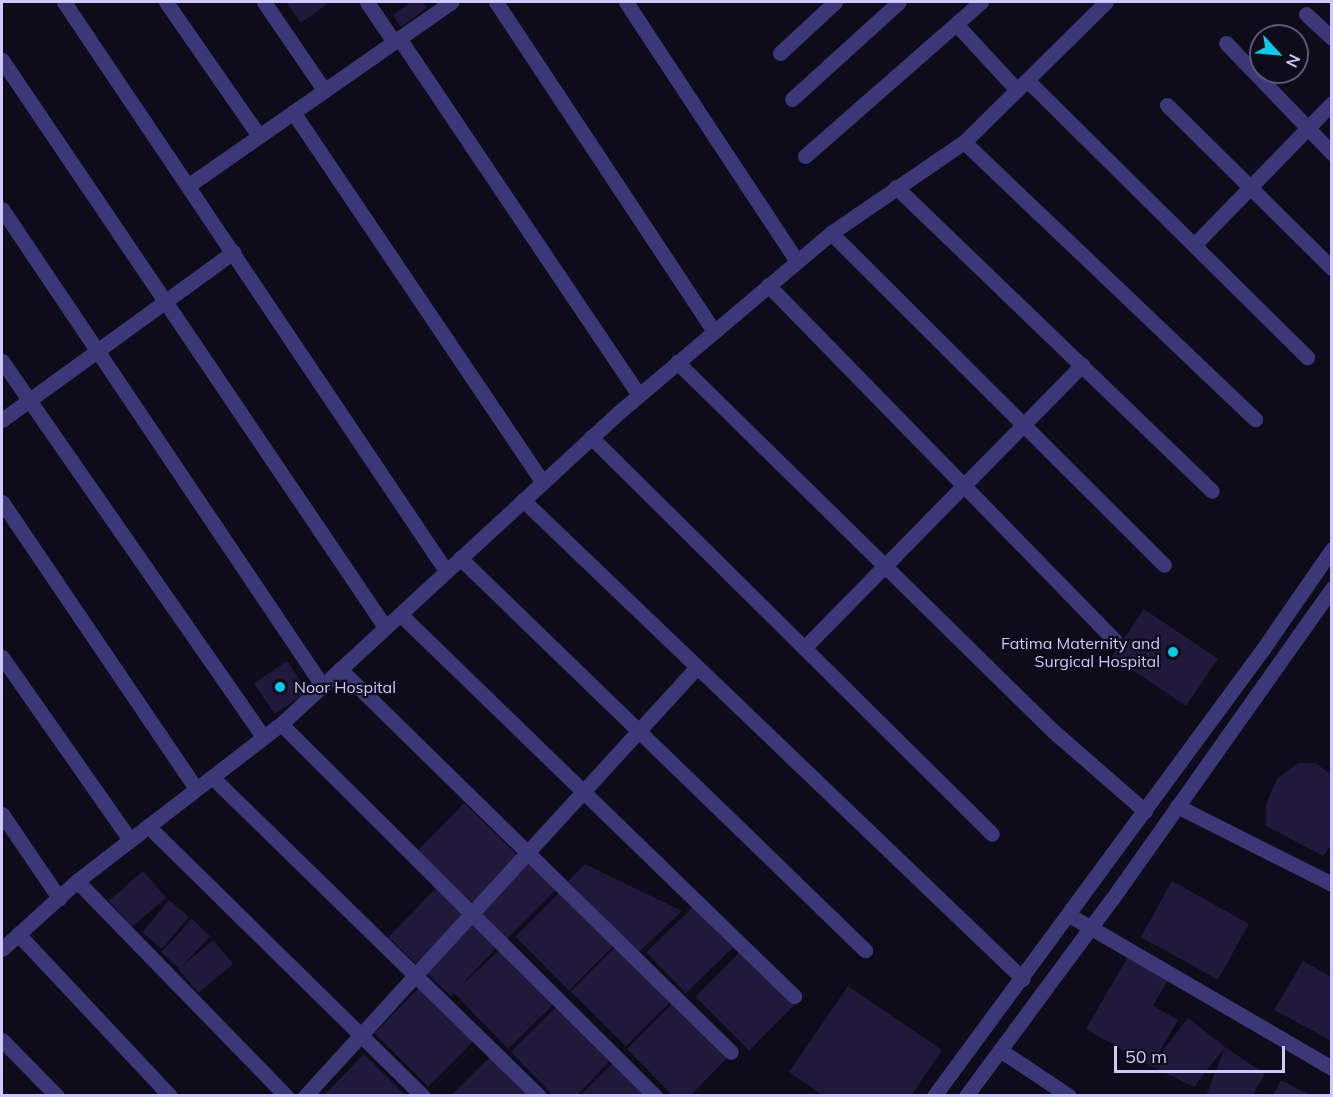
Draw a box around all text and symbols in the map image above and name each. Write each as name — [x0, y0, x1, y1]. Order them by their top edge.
north arrow — [1249, 24, 1309, 84]
text: N — [1282, 51, 1305, 71]
place label: Fatima Maternity and Surgical Hospital — [1001, 633, 1160, 671]
marker: Fatima Maternity and Surgical Hospital — [1164, 643, 1182, 661]
place label: Noor Hospital — [294, 677, 396, 697]
marker: Noor Hospital — [271, 678, 289, 696]
scale bar — [1117, 1034, 1288, 1072]
text: 50 m — [1125, 1045, 1167, 1068]

